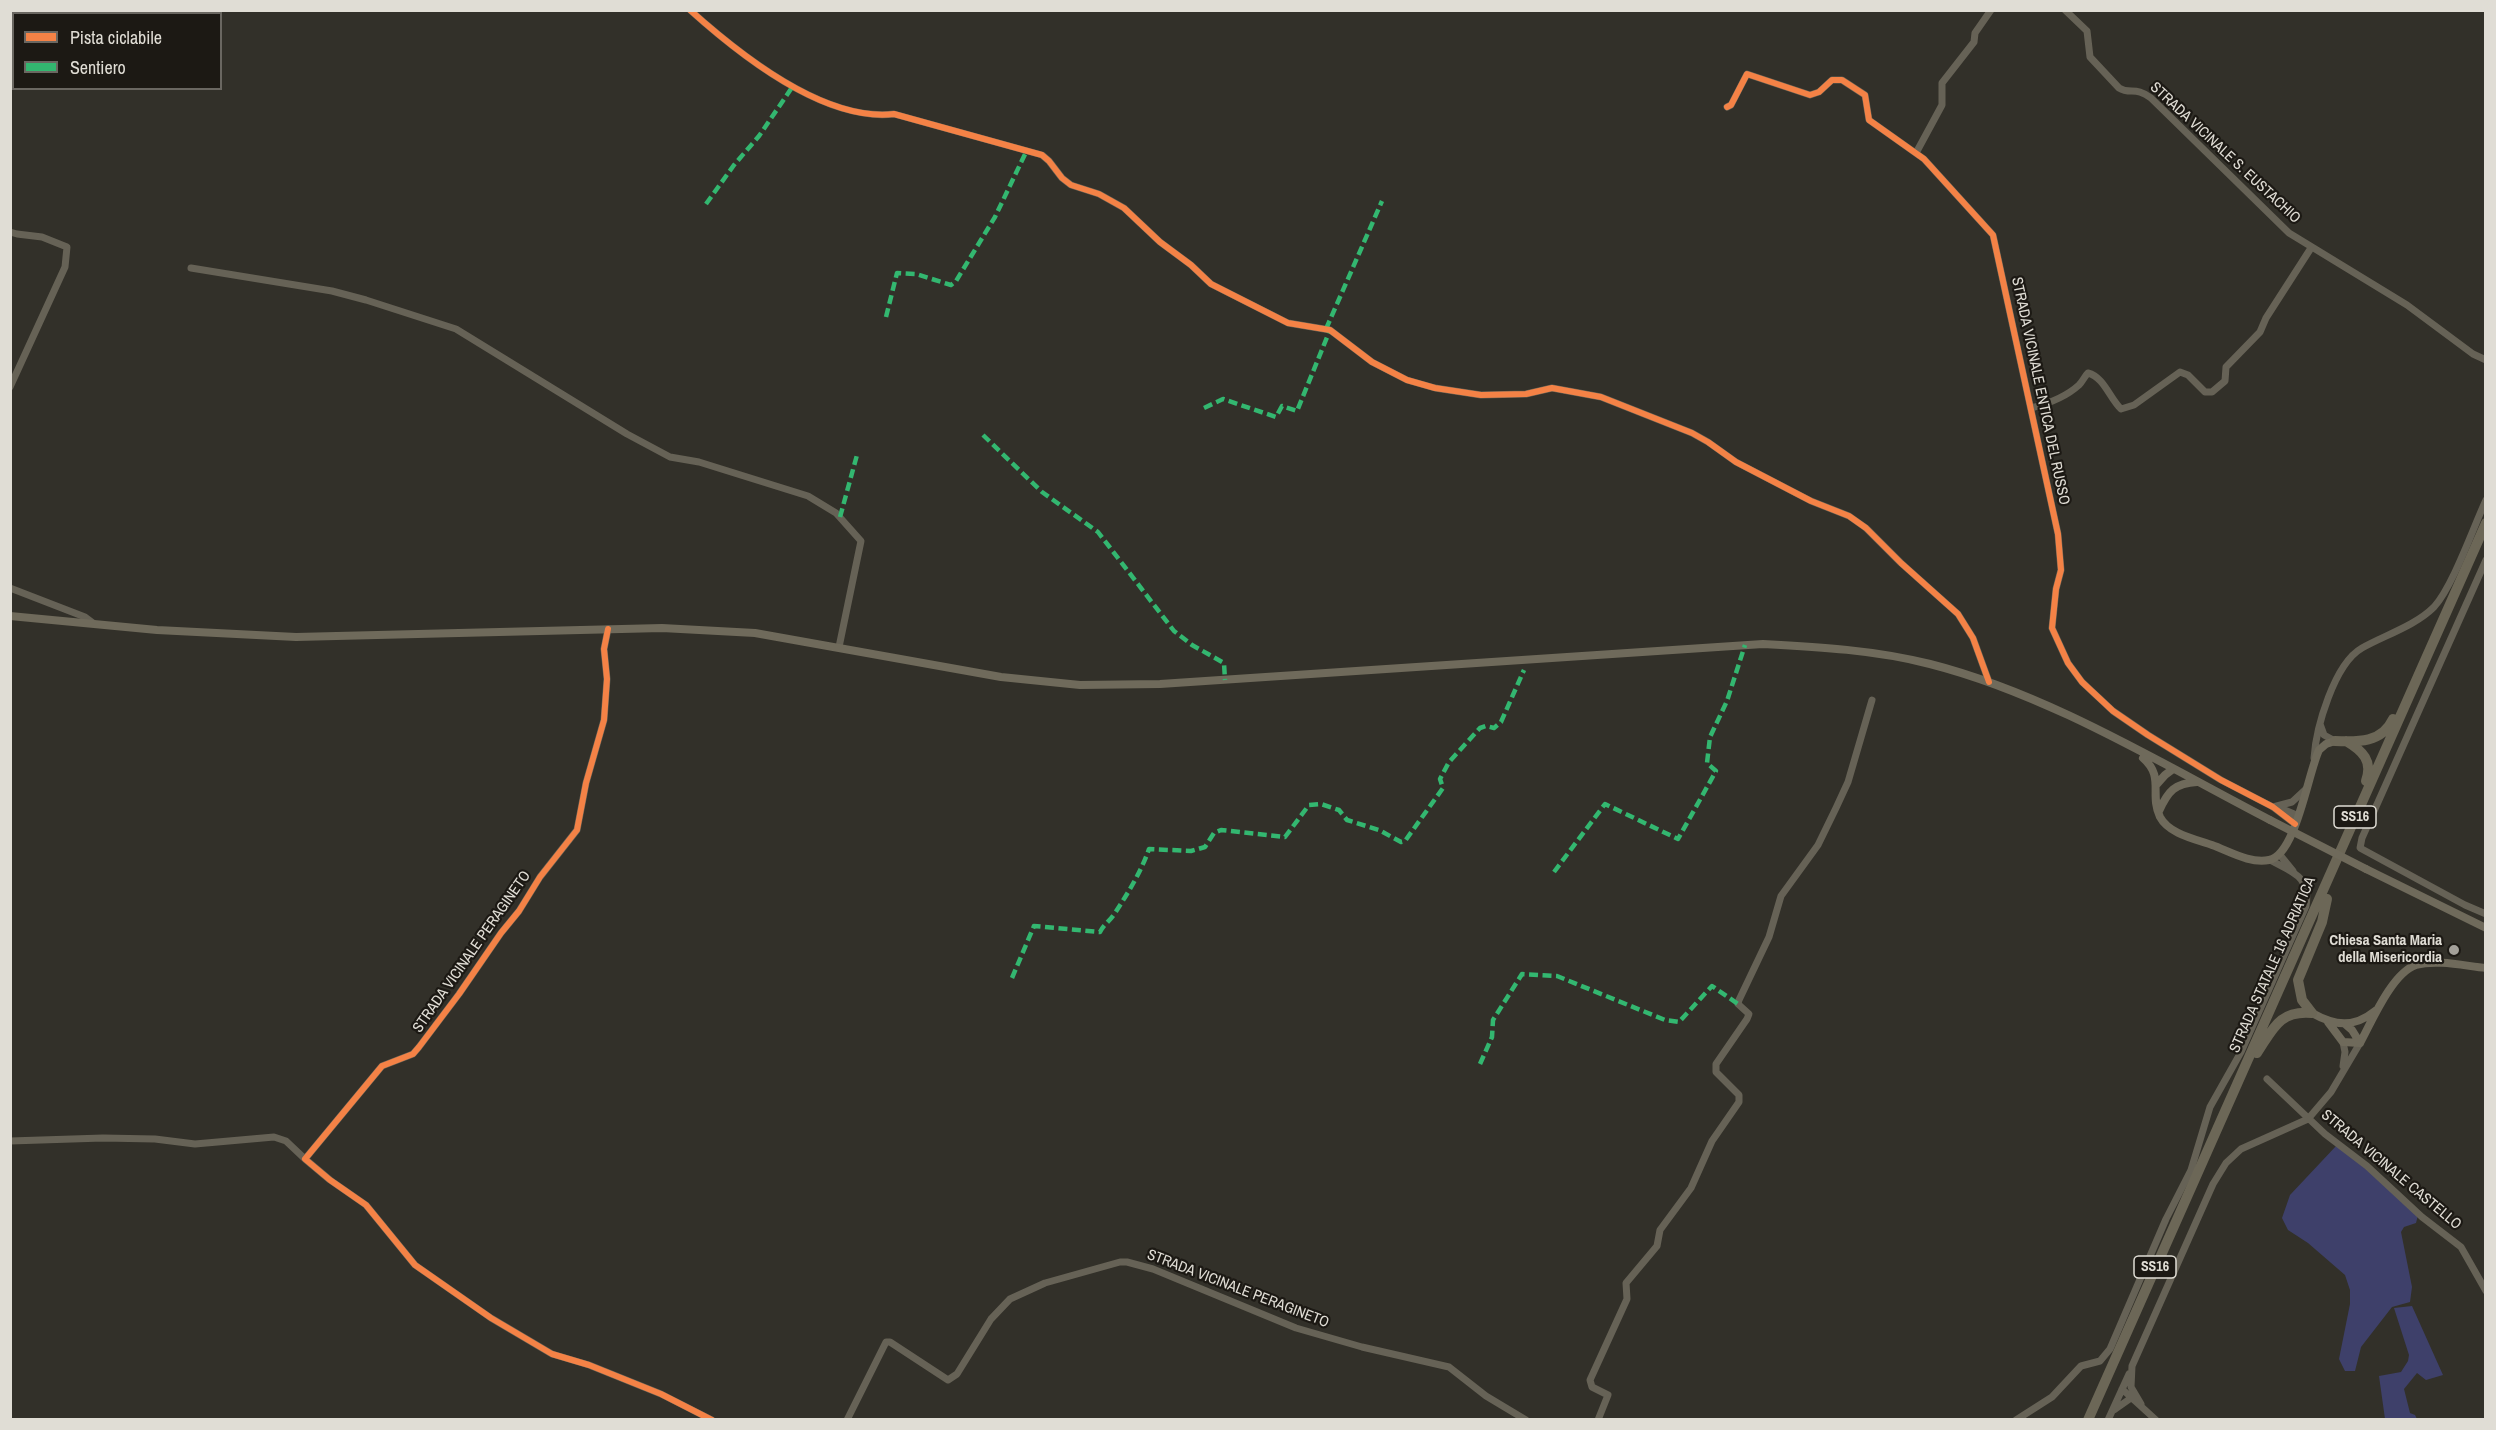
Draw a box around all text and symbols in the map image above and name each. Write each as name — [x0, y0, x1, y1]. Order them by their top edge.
legend — [12, 12, 222, 90]
text: Pista ciclabile — [70, 25, 162, 50]
text: Sentiero — [70, 55, 126, 80]
street label: STRADA VICINALE S. EUSTACHIO — [2146, 79, 2304, 227]
street label: STRADA VICINALE ENTICA DEL RUSSO — [2007, 275, 2073, 507]
road number: SS16 — [2334, 806, 2376, 828]
street label: STRADA VICINALE PERAGINETO — [409, 868, 535, 1036]
street label: STRADA STATALE 16 ADRIATICA — [2226, 874, 2320, 1056]
place label: Chiesa Santa Maria della Misericordia — [2329, 932, 2442, 967]
marker: Chiesa Santa Maria della Misericordia — [2447, 943, 2461, 957]
street label: STRADA VICINALE CASTELLO — [2317, 1106, 2465, 1234]
street label: STRADA VICINALE PERAGINETO — [1145, 1246, 1331, 1332]
road number: SS16 — [2134, 1256, 2176, 1278]

